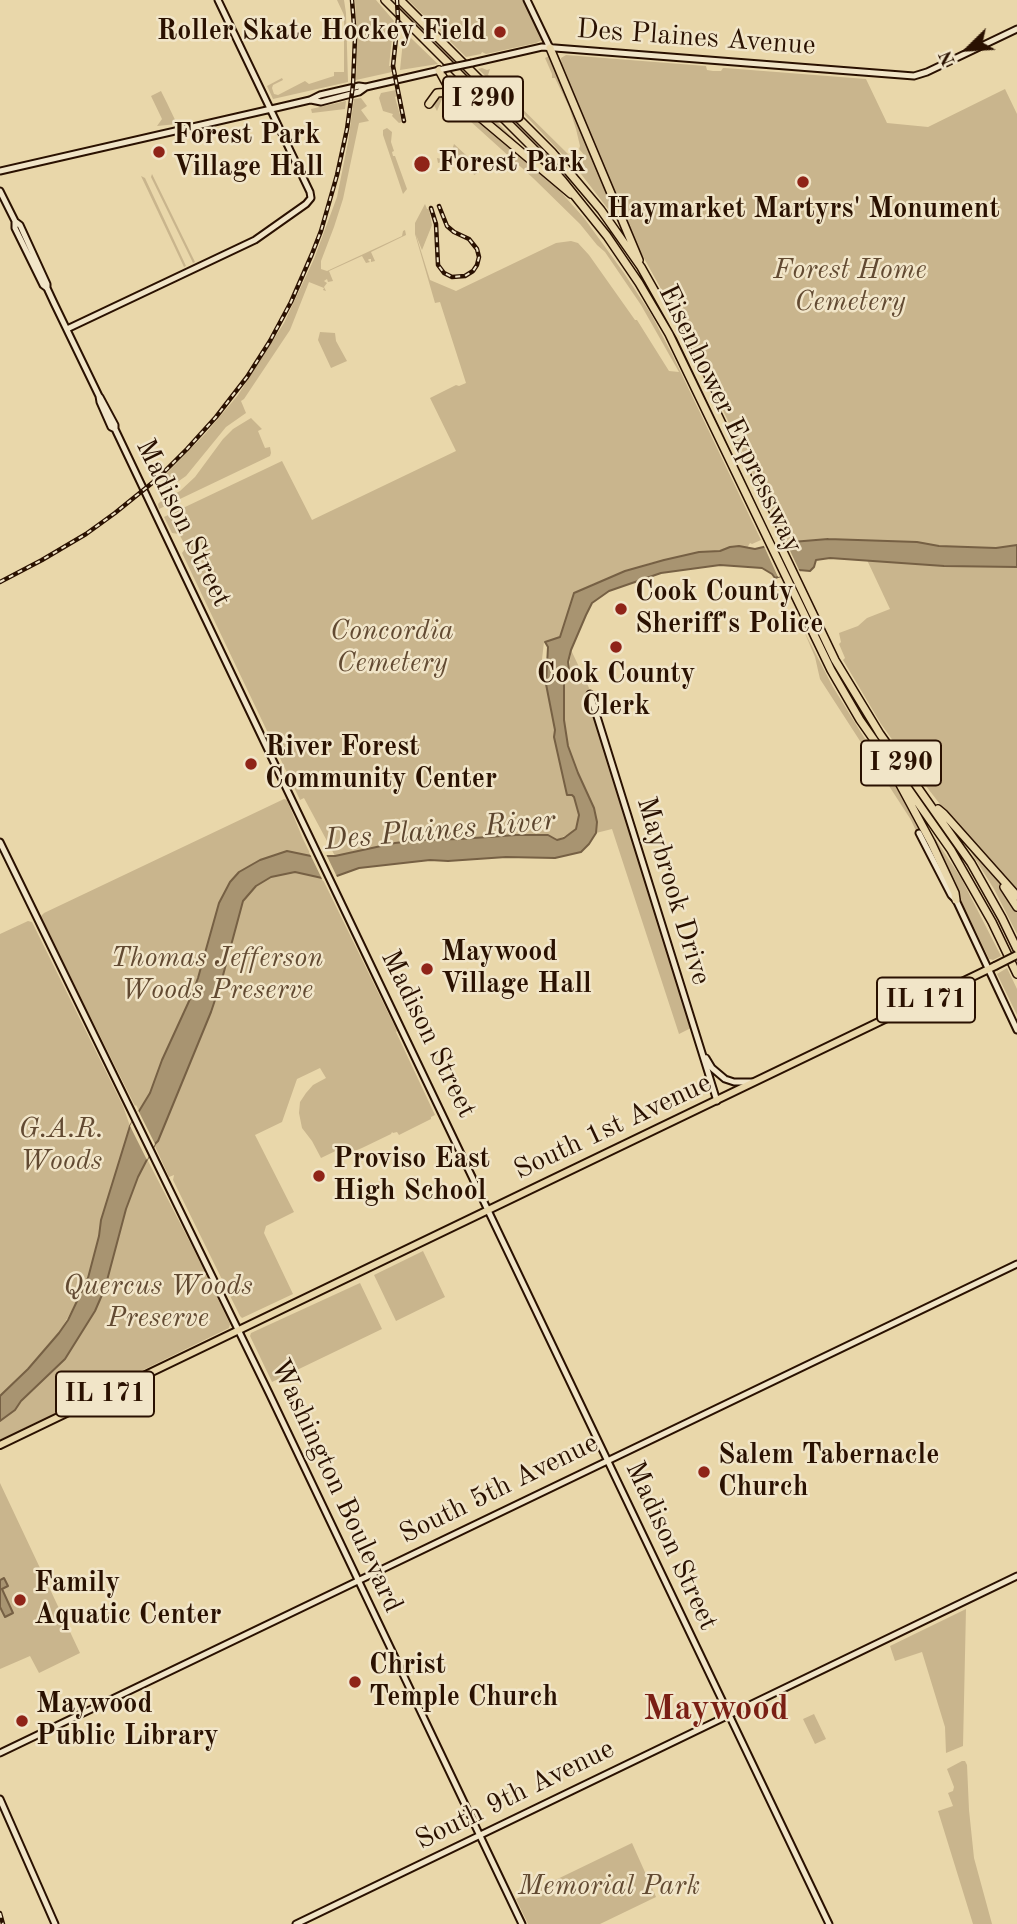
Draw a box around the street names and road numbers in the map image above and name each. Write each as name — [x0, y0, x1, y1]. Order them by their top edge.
street label: Des Plaines Avenue — [575, 13, 817, 63]
road number: I 290 — [443, 76, 523, 122]
street label: Eisenhower Expressway — [650, 279, 810, 559]
street label: Madison Street — [128, 434, 238, 612]
road number: I 290 — [861, 740, 941, 786]
street label: Maybrook Drive — [628, 793, 718, 989]
street label: Madison Street — [373, 945, 483, 1123]
road number: IL 171 — [877, 978, 975, 1023]
street label: South 1st Avenue — [509, 1067, 717, 1187]
street label: Washington Boulevard — [262, 1354, 410, 1618]
road number: IL 171 — [56, 1372, 154, 1416]
street label: South 5th Avenue — [394, 1426, 604, 1552]
street label: Madison Street — [617, 1456, 725, 1636]
street label: South 9th Avenue — [410, 1732, 620, 1858]

